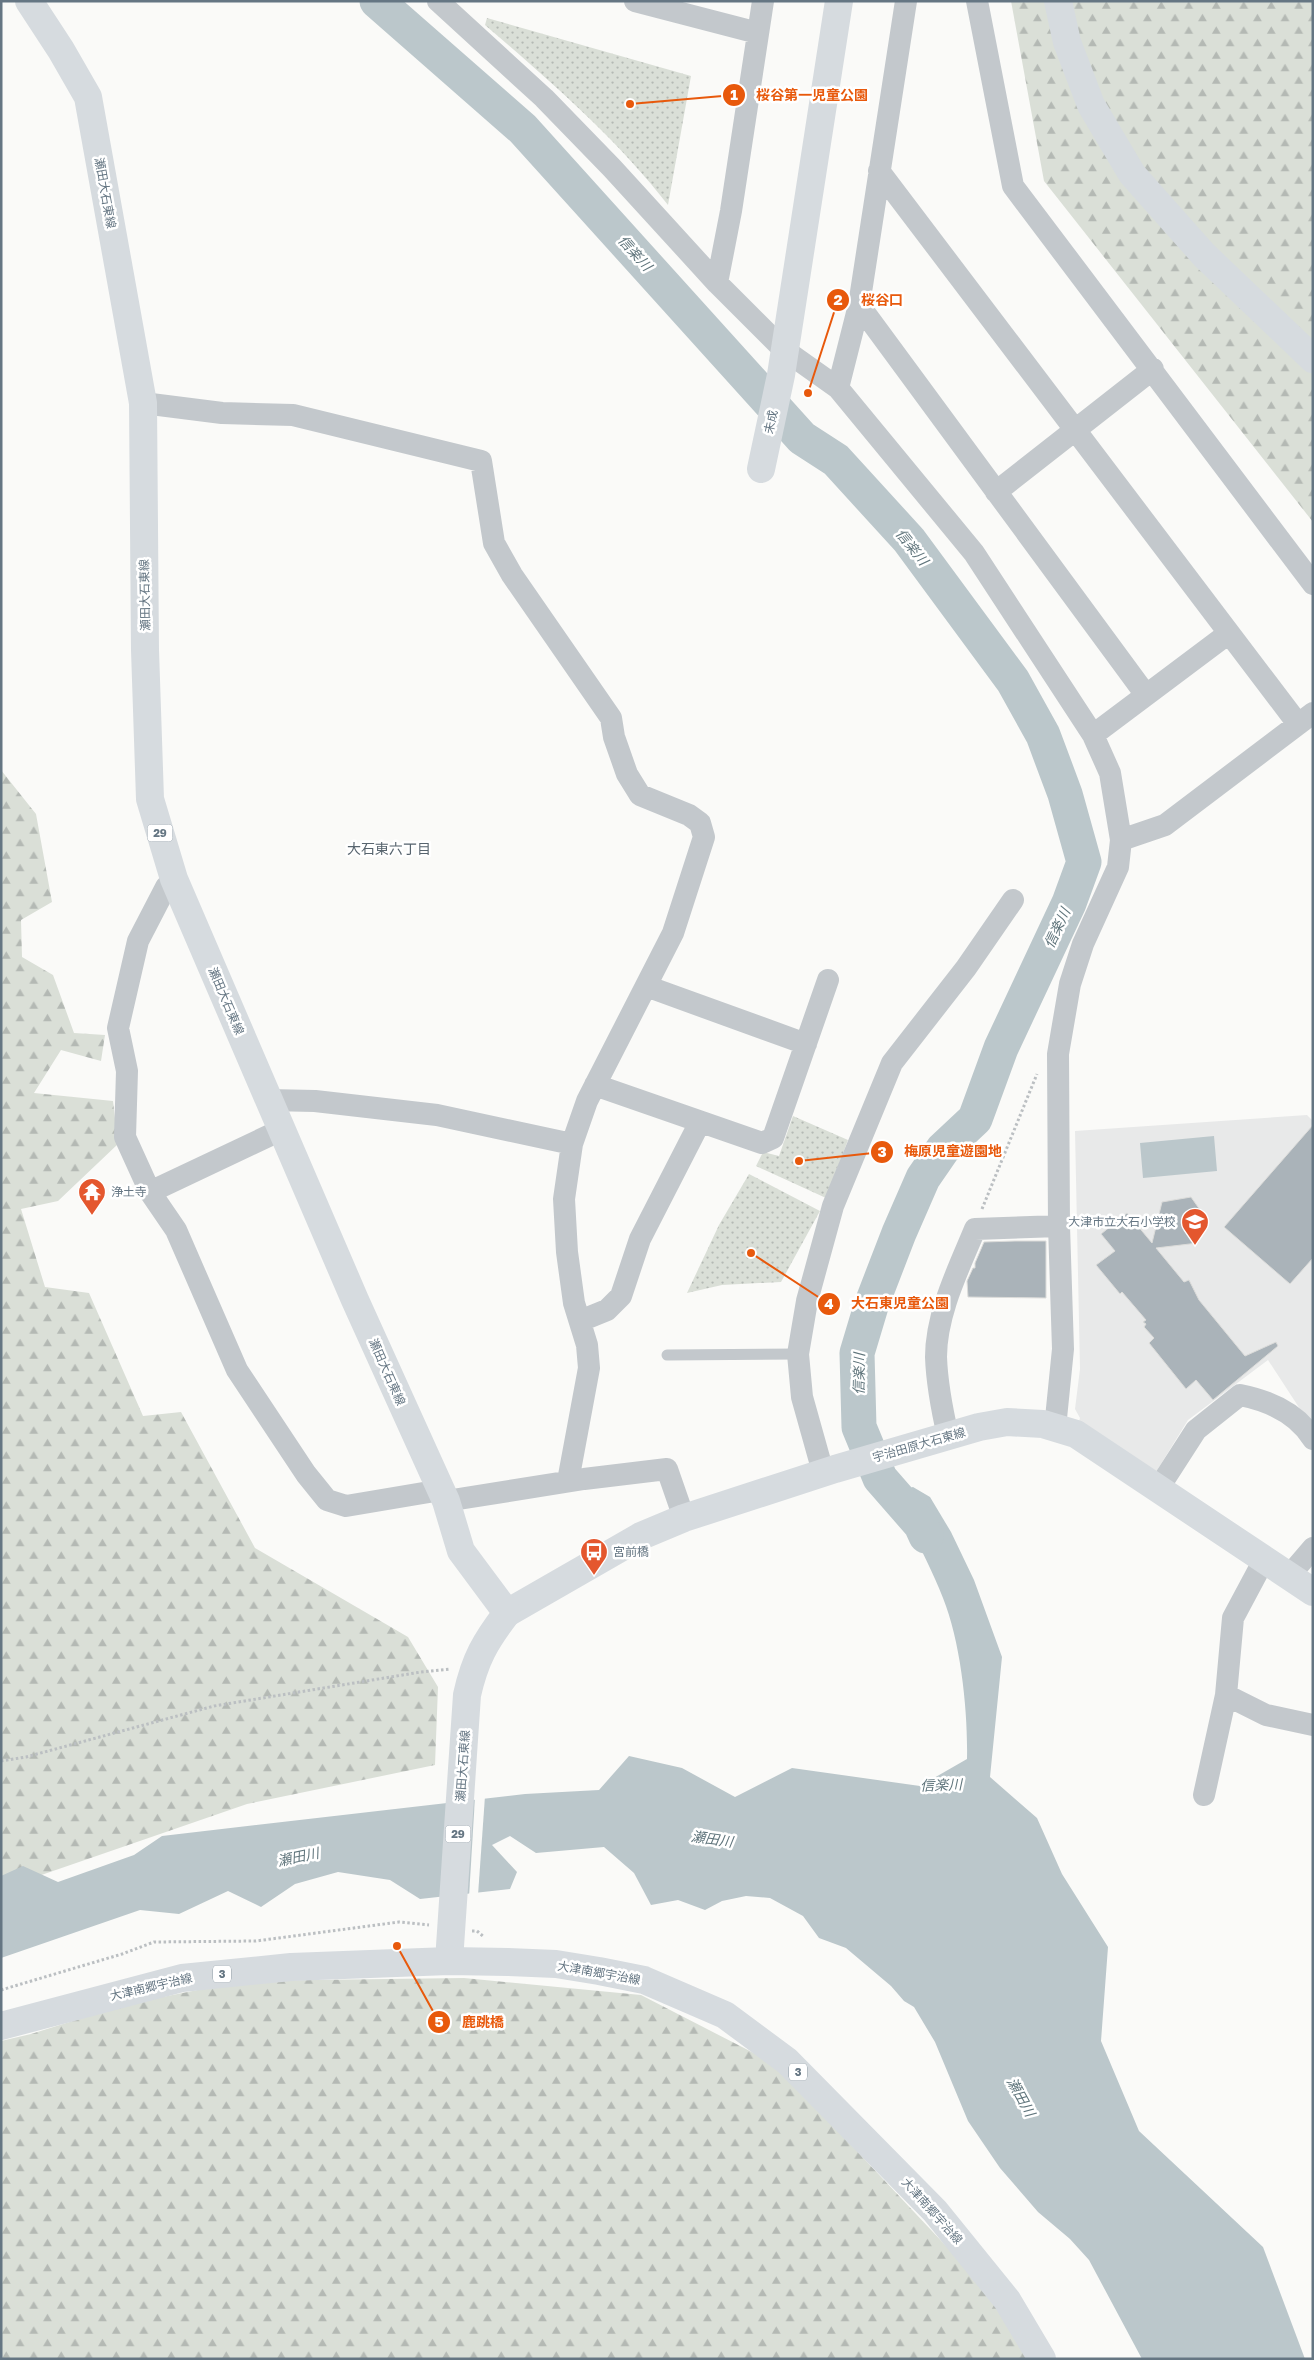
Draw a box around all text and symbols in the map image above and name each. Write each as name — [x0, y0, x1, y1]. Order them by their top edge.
callout: 桜谷第一児童公園 — [721, 81, 878, 110]
text: 1 — [730, 85, 738, 103]
text: 桜谷第一児童公園 — [756, 86, 868, 103]
street label: 瀬田大石東線 — [92, 156, 119, 230]
water label: 信楽川 — [615, 231, 657, 275]
callout: 桜谷口 — [826, 286, 913, 315]
text: 2 — [833, 290, 843, 308]
text: 桜谷口 — [861, 291, 903, 308]
street label: 未成 — [761, 409, 780, 435]
water label: 信楽川 — [893, 525, 933, 570]
street label: 瀬田大石東線 — [136, 559, 153, 631]
road number: 29 — [148, 824, 172, 841]
district label: 大石東六丁目 — [347, 840, 431, 857]
water label: 信楽川 — [1040, 903, 1074, 950]
street label: 瀬田大石東線 — [205, 965, 247, 1037]
callout: 梅原児童遊園地 — [869, 1137, 1012, 1166]
text: 3 — [877, 1142, 887, 1160]
text: 梅原児童遊園地 — [904, 1142, 1002, 1159]
temple icon: 浄土寺 — [77, 1177, 107, 1216]
place label: 浄土寺 — [111, 1184, 147, 1199]
school or university icon: 大津市立大石小学校 — [1180, 1207, 1210, 1246]
place label: 大津市立大石小学校 — [1068, 1214, 1176, 1229]
callout: 大石東児童公園 — [816, 1289, 959, 1318]
text: 4 — [824, 1294, 834, 1312]
text: 大石東児童公園 — [851, 1294, 949, 1311]
street label: 瀬田大石東線 — [366, 1336, 409, 1408]
water label: 信楽川 — [850, 1351, 867, 1395]
street label: 宇治田原大石東線 — [871, 1424, 967, 1465]
bus stop icon: 宮前橋 — [579, 1537, 609, 1576]
place label: 宮前橋 — [613, 1544, 649, 1559]
street label: 瀬田大石東線 — [453, 1730, 472, 1802]
water label: 信楽川 — [920, 1775, 964, 1794]
road number: 29 — [446, 1826, 470, 1842]
water label: 瀬田川 — [690, 1827, 736, 1850]
water label: 瀬田川 — [276, 1843, 322, 1869]
street label: 大津南郷宇治線 — [556, 1958, 642, 1987]
road number: 3 — [213, 1966, 231, 1982]
street label: 大津南郷宇治線 — [108, 1970, 194, 2003]
callout: 鹿跳橋 — [427, 2007, 514, 2036]
text: 5 — [434, 2012, 444, 2030]
text: 鹿跳橋 — [462, 2013, 504, 2030]
road number: 3 — [789, 2064, 807, 2080]
water label: 瀬田川 — [1004, 2074, 1040, 2121]
street label: 大津南郷宇治線 — [899, 2174, 966, 2247]

